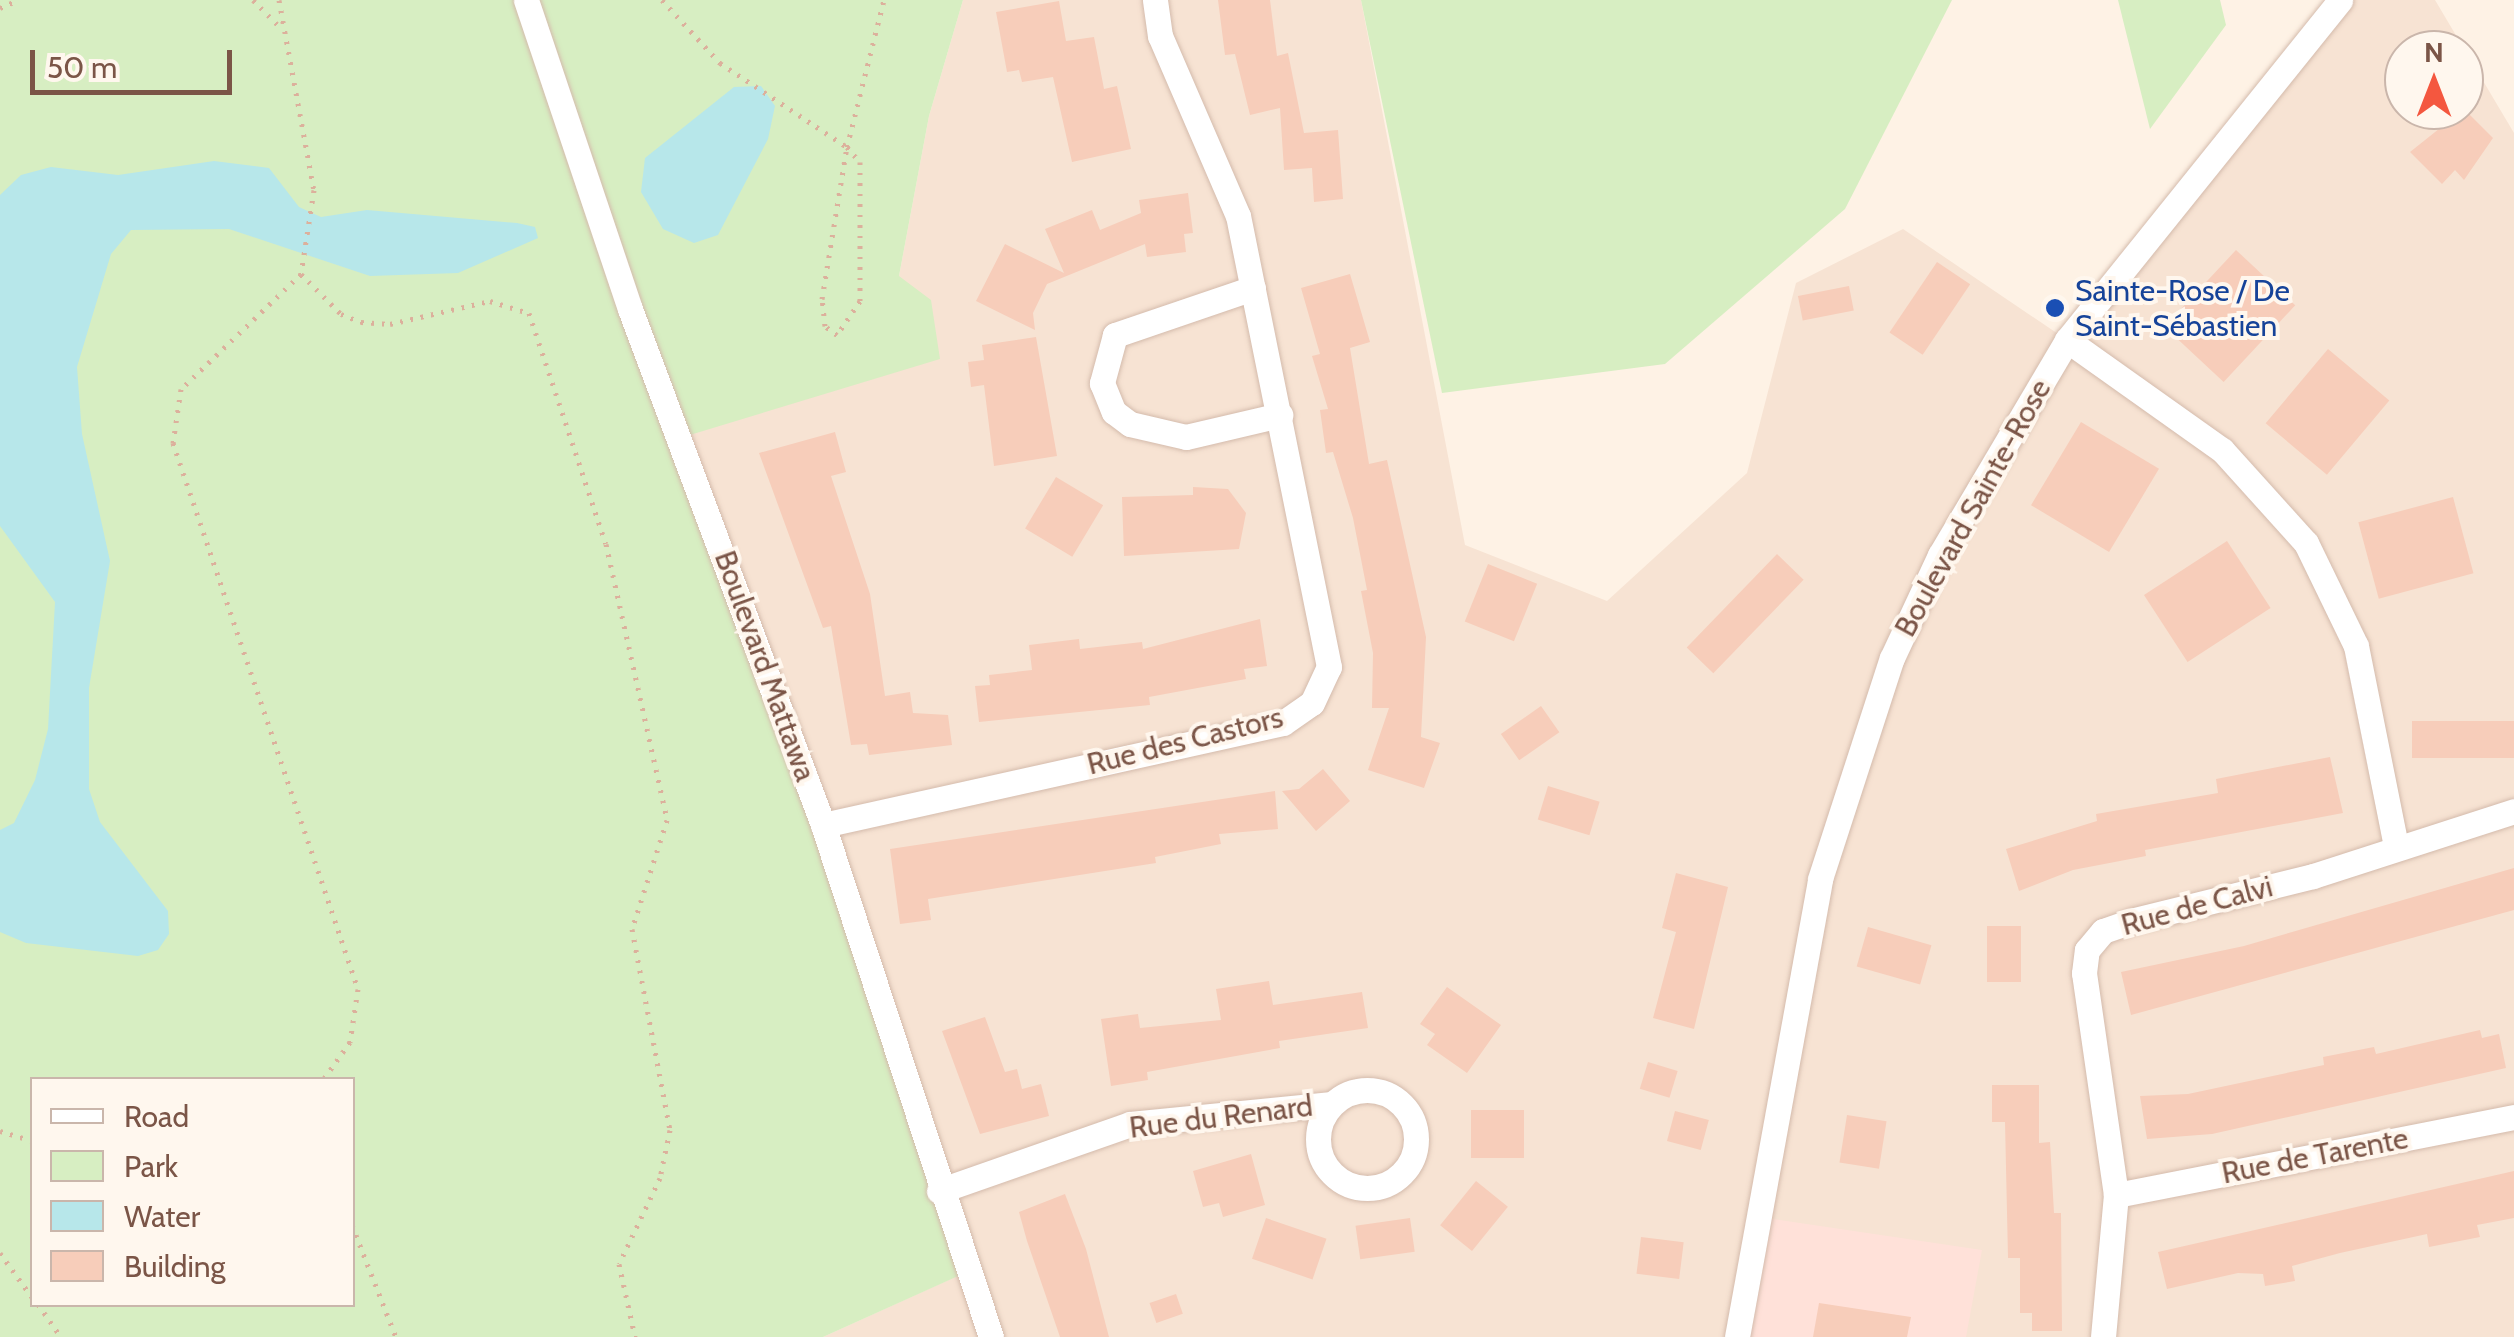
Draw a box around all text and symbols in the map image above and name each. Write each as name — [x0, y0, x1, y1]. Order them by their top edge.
scale bar — [35, 30, 238, 92]
north arrow — [2384, 30, 2484, 130]
text: N — [2424, 35, 2444, 69]
text: 50 m — [47, 49, 117, 86]
place label: Sainte-Rose / De Saint-Sébastien — [2075, 273, 2290, 344]
marker: Sainte-Rose / De Saint-Sébastien — [2044, 297, 2066, 319]
street label: Boulevard Sainte-Rose — [1887, 373, 2059, 643]
street label: Boulevard Mattawa — [707, 546, 823, 786]
street label: Rue des Castors — [1083, 699, 1287, 783]
street label: Rue de Calvi — [2117, 869, 2277, 943]
legend — [30, 1077, 355, 1307]
street label: Rue du Renard — [1127, 1088, 1315, 1146]
text: Road — [124, 1098, 189, 1135]
street label: Rue de Tarente — [2219, 1120, 2411, 1192]
text: Park — [124, 1148, 178, 1185]
text: Water — [124, 1198, 200, 1235]
text: Building — [124, 1248, 226, 1285]

